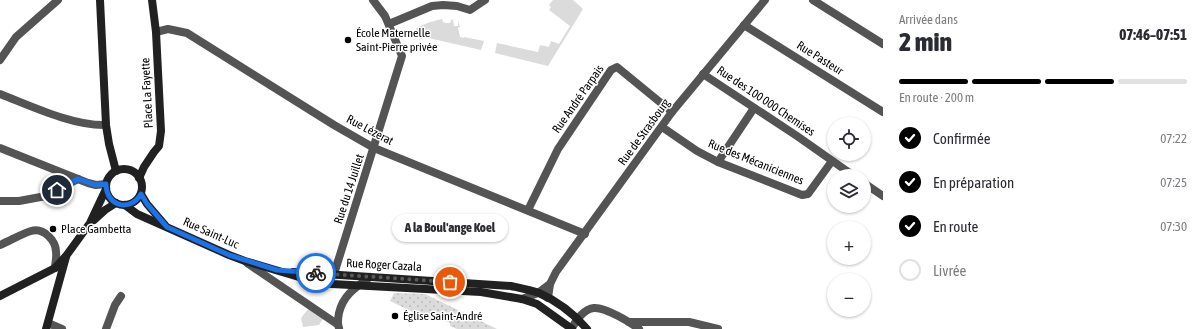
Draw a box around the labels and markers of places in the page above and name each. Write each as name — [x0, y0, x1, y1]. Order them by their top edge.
place label: École Maternelle Saint-Pierre privée — [356, 26, 437, 54]
marker: École Maternelle Saint-Pierre privée — [343, 35, 353, 45]
pin — [40, 173, 74, 207]
callout: A la Boul'ange Koel — [392, 214, 508, 242]
place label: Place Gambetta — [61, 222, 131, 236]
marker: Place Gambetta — [48, 224, 58, 234]
pin — [433, 265, 467, 299]
place label: Église Saint-André — [403, 309, 483, 323]
marker: Église Saint-André — [390, 311, 400, 321]

